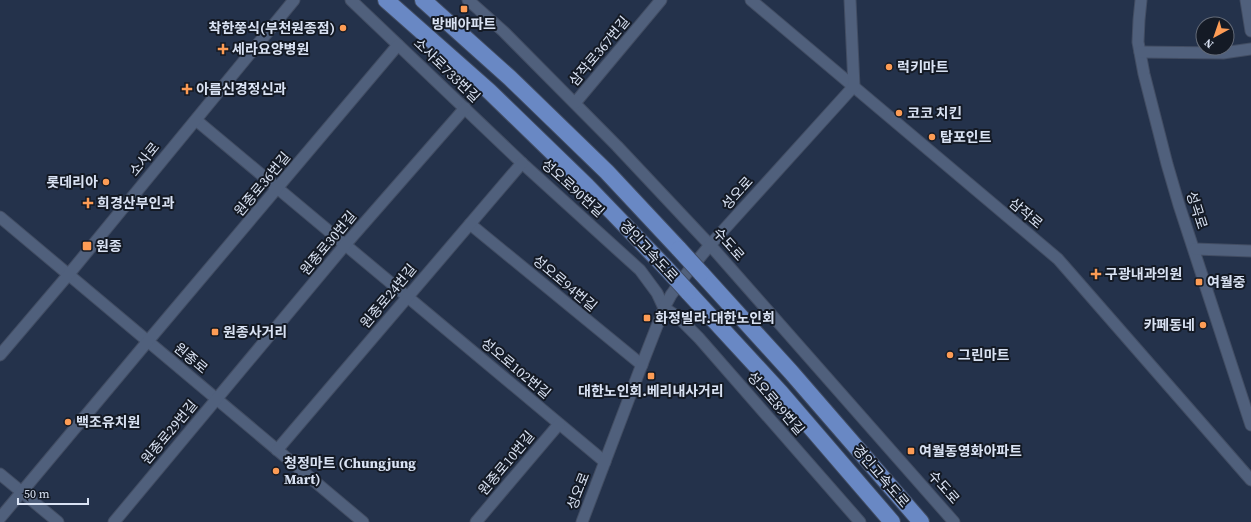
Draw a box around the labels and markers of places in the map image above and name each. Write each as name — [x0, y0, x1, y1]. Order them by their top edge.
marker: 방배아파트 — [459, 4, 469, 14]
place label: 방배아파트 — [432, 14, 496, 34]
place label: 착한쭝식(부천원종점) — [209, 18, 335, 38]
marker: 착한쭝식(부천원종점) — [338, 23, 348, 33]
place label: 세라요양병원 — [232, 39, 309, 59]
marker: 세라요양병원 — [217, 43, 229, 55]
place label: 럭키마트 — [897, 57, 949, 77]
marker: 럭키마트 — [884, 62, 894, 72]
place label: 아름신경정신과 — [196, 79, 286, 99]
marker: 아름신경정신과 — [181, 83, 193, 95]
place label: 코코 치킨 — [907, 103, 962, 123]
marker: 코코 치킨 — [894, 108, 904, 118]
place label: 탑포인트 — [940, 127, 992, 147]
marker: 탑포인트 — [927, 132, 937, 142]
place label: 롯데리아 — [46, 172, 98, 192]
marker: 롯데리아 — [101, 177, 111, 187]
place label: 희경산부인과 — [97, 193, 174, 213]
marker: 희경산부인과 — [82, 197, 94, 209]
place label: 원종 — [96, 236, 122, 256]
marker: 원종 — [81, 240, 93, 252]
place label: 구광내과의원 — [1105, 264, 1182, 284]
marker: 구광내과의원 — [1090, 268, 1102, 280]
place label: 여월중 — [1207, 272, 1246, 292]
marker: 여월중 — [1194, 277, 1204, 287]
place label: 화정빌라.대한노인회 — [655, 308, 775, 328]
marker: 화정빌라.대한노인회 — [642, 313, 652, 323]
place label: 카페동네 — [1143, 315, 1195, 335]
marker: 카페동네 — [1198, 320, 1208, 330]
place label: 원종사거리 — [223, 322, 287, 342]
marker: 원종사거리 — [210, 327, 220, 337]
place label: 그린마트 — [958, 345, 1010, 365]
marker: 그린마트 — [945, 350, 955, 360]
marker: 대한노인회.베리내사거리 — [646, 371, 656, 381]
place label: 대한노인회.베리내사거리 — [578, 381, 724, 401]
place label: 백조유치원 — [76, 412, 140, 432]
marker: 백조유치원 — [63, 417, 73, 427]
place label: 여월동영화아파트 — [919, 441, 1022, 461]
marker: 여월동영화아파트 — [906, 446, 916, 456]
place label: 청정마트 (Chungjung Mart) — [284, 453, 416, 489]
marker: 청정마트 (Chungjung Mart) — [271, 466, 281, 476]

